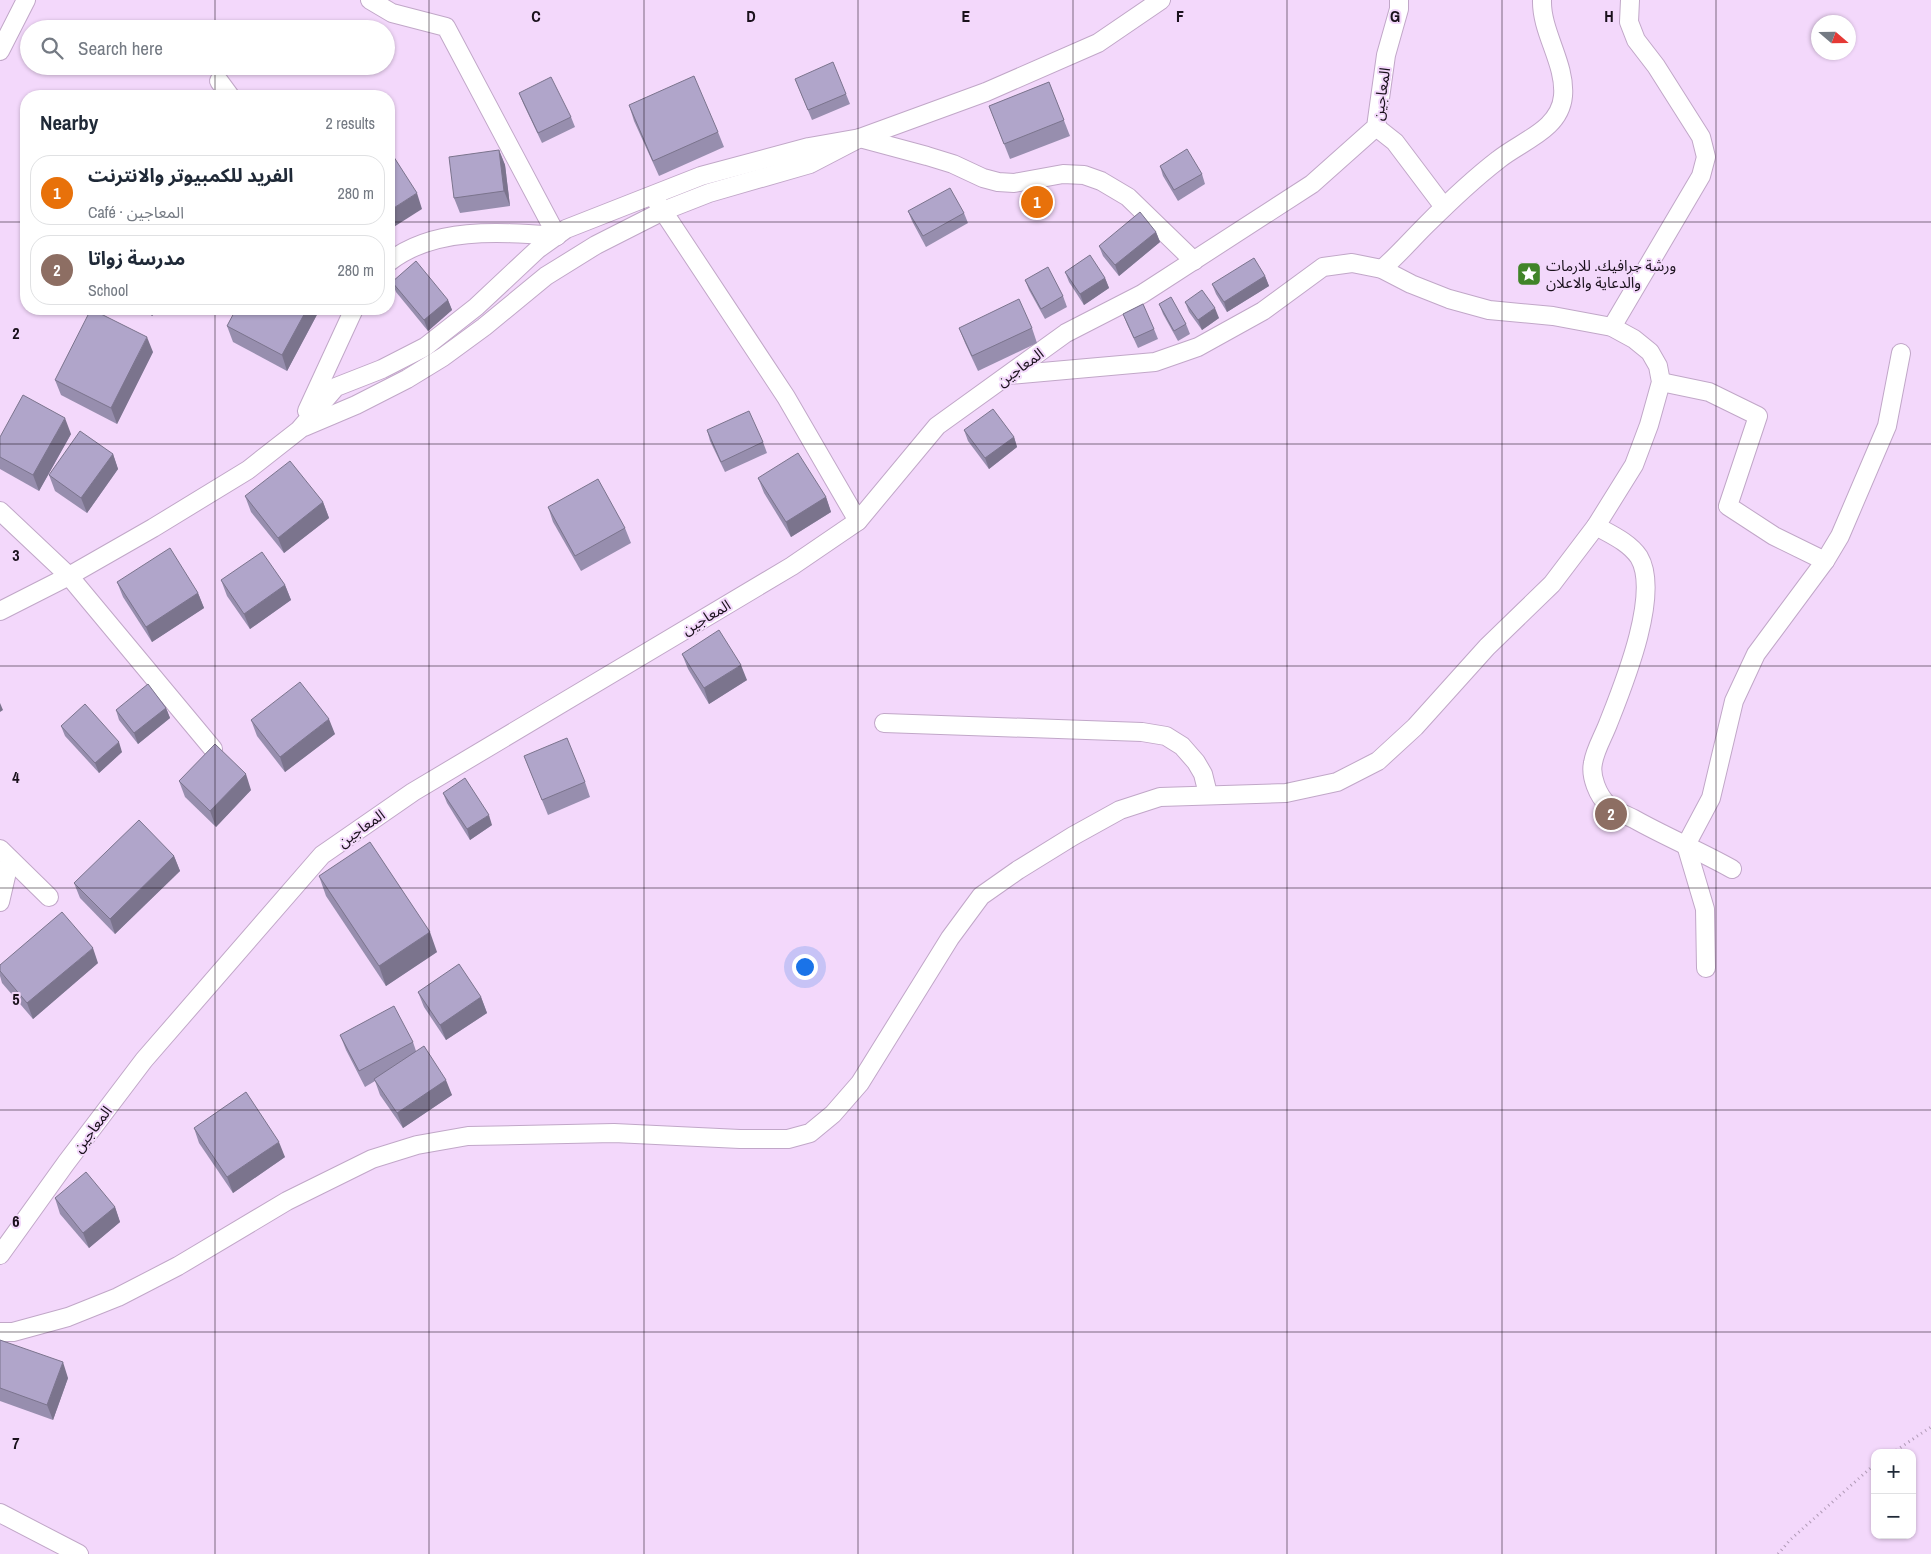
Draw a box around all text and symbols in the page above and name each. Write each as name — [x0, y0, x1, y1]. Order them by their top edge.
text: C — [531, 5, 541, 27]
text: D — [746, 5, 756, 27]
text: E — [962, 5, 971, 27]
text: F — [1176, 5, 1184, 27]
text: G — [1390, 5, 1400, 27]
text: H — [1604, 5, 1614, 27]
north arrow — [1811, 15, 1856, 60]
search box — [20, 20, 395, 75]
icon: search — [38, 34, 66, 62]
text: Search here — [78, 35, 163, 61]
street label: المعاجين — [1367, 66, 1395, 122]
text: Nearby — [40, 108, 98, 137]
text: 2 results — [325, 112, 375, 134]
text: الفريد للكمبيوتر والانترنت — [88, 162, 293, 188]
text: 1 — [53, 182, 61, 204]
text: 280 m — [338, 182, 374, 204]
pin: 1 — [1021, 183, 1053, 221]
text: Café · المعاجين — [88, 201, 184, 223]
text: مدرسة زواتا — [88, 245, 185, 271]
place label: ورشة جرافيك. للارمات والدعاية والاعلان — [1546, 255, 1676, 293]
text: 2 — [53, 259, 61, 281]
text: 280 m — [338, 259, 374, 281]
place icon: ورشة جرافيك. للارمات والدعاية والاعلان — [1516, 261, 1542, 287]
text: School — [88, 279, 128, 301]
text: 2 — [12, 322, 20, 344]
street label: المعاجين — [992, 343, 1048, 391]
text: 3 — [12, 544, 20, 566]
street label: المعاجين — [678, 594, 734, 640]
text: 4 — [12, 766, 20, 788]
pin: 2 — [1595, 795, 1627, 833]
street label: المعاجين — [333, 804, 389, 852]
your location — [792, 954, 818, 980]
text: 5 — [12, 988, 20, 1010]
street label: المعاجين — [67, 1101, 117, 1157]
text: 6 — [12, 1210, 20, 1232]
text: 7 — [12, 1432, 20, 1454]
map controls — [1871, 1449, 1916, 1539]
button: + — [1871, 1449, 1916, 1494]
button: − — [1871, 1494, 1916, 1539]

